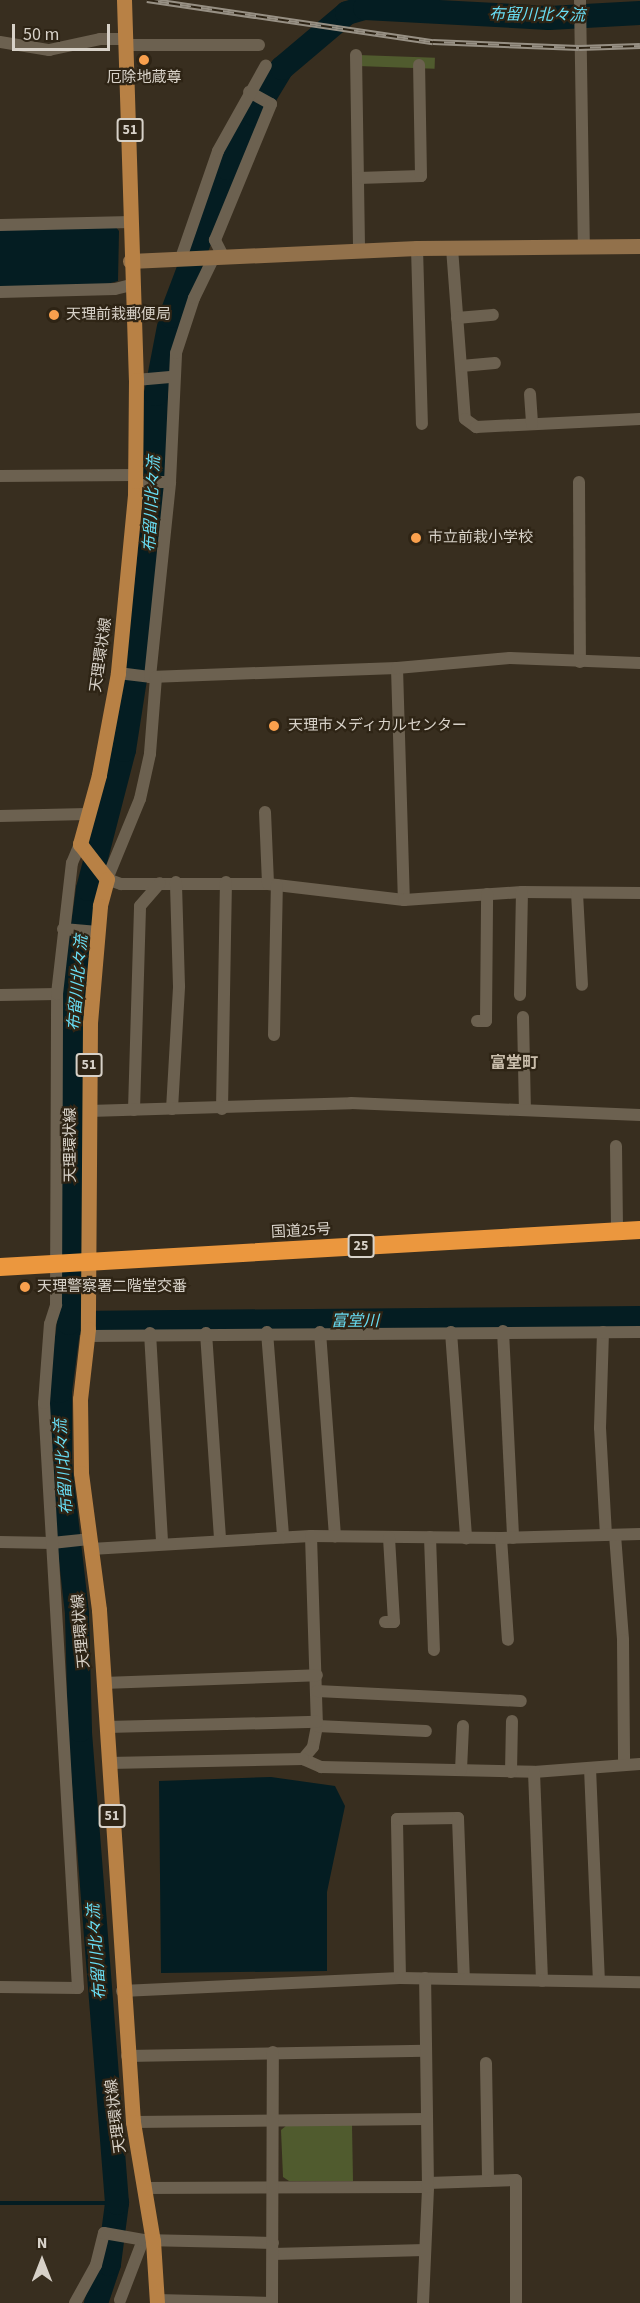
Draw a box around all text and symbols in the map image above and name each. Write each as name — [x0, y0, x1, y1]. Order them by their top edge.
water label: 布留川北々流 — [489, 5, 585, 25]
scale bar — [15, 12, 112, 50]
text: 50 m — [23, 22, 59, 47]
marker: 厄除地蔵尊 — [137, 53, 151, 67]
place label: 厄除地蔵尊 — [107, 69, 181, 87]
road number: 51 — [116, 119, 144, 141]
place label: 天理前栽郵便局 — [66, 306, 171, 324]
marker: 天理前栽郵便局 — [47, 308, 61, 322]
water label: 布留川北々流 — [140, 456, 164, 552]
place label: 市立前栽小学校 — [428, 529, 533, 547]
marker: 市立前栽小学校 — [409, 531, 423, 545]
street label: 天理環状線 — [87, 617, 115, 693]
marker: 天理市メディカルセンター — [265, 717, 283, 735]
place label: 天理市メディカルセンター — [288, 717, 468, 735]
water label: 布留川北々流 — [64, 934, 92, 1032]
district label: 富堂町 — [490, 1053, 538, 1073]
road number: 51 — [76, 1054, 103, 1076]
street label: 天理環状線 — [62, 1108, 80, 1182]
street label: 国道25号 — [271, 1220, 331, 1242]
road number: 25 — [348, 1235, 374, 1257]
place label: 天理警察署二階堂交番 — [37, 1278, 187, 1296]
marker: 天理警察署二階堂交番 — [18, 1280, 32, 1294]
water label: 富堂川 — [331, 1311, 379, 1331]
water label: 布留川北々流 — [51, 1418, 77, 1516]
street label: 天理環状線 — [69, 1593, 93, 1669]
road number: 51 — [98, 1805, 126, 1827]
water label: 布留川北々流 — [84, 1903, 110, 2001]
street label: 天理環状線 — [102, 2078, 130, 2154]
north arrow — [12, 2231, 72, 2291]
text: N — [37, 2232, 47, 2254]

